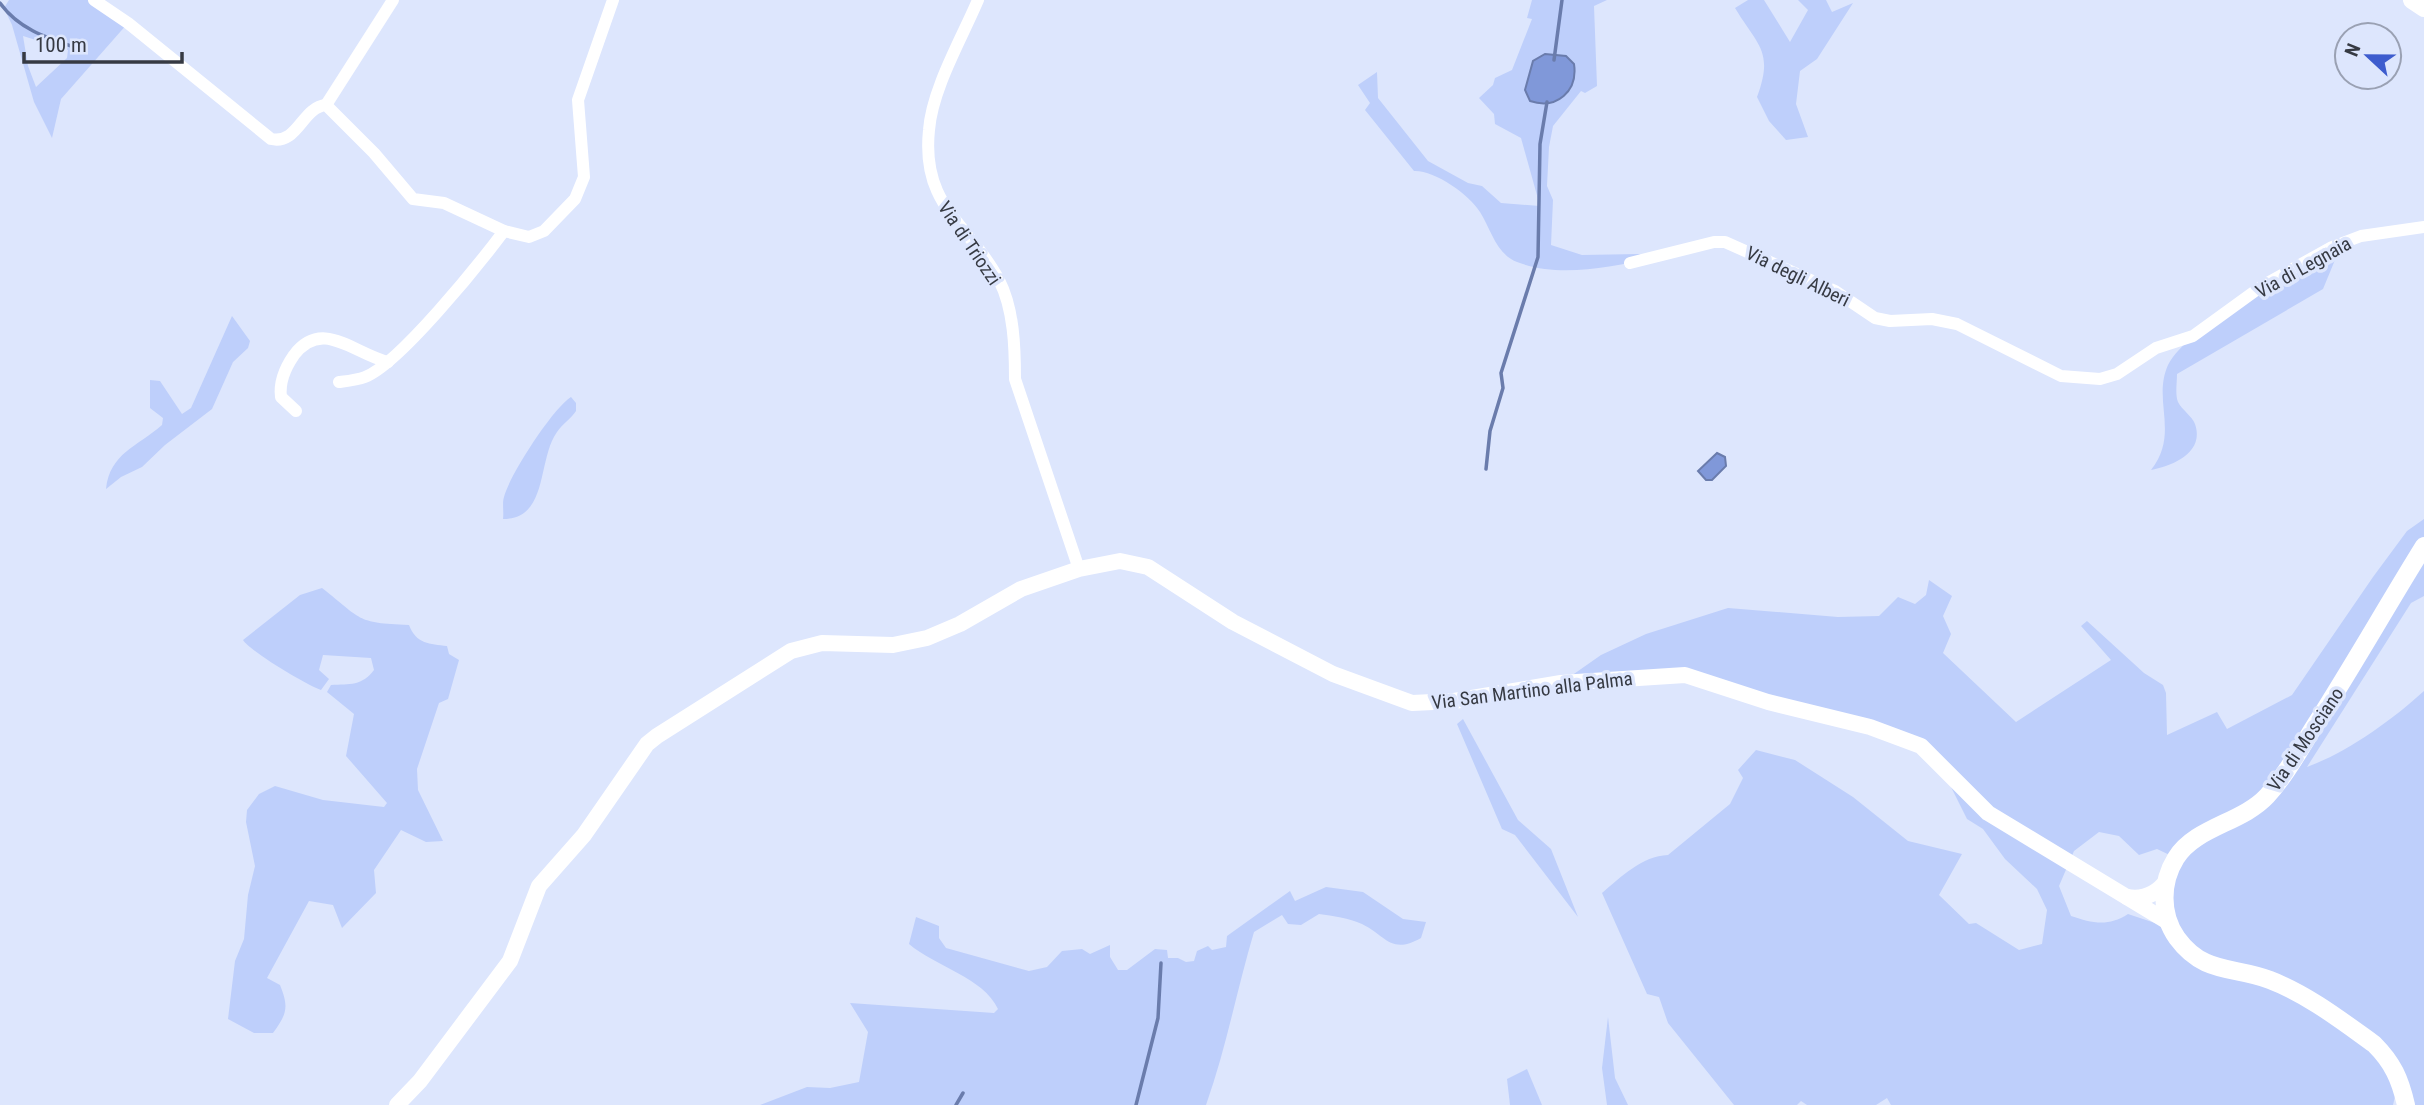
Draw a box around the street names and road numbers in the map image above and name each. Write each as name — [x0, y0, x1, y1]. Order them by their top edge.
street label: Via di Triozzi — [933, 197, 1006, 290]
street label: Via di Legnaia — [2251, 232, 2355, 303]
street label: Via degli Alberi — [1742, 241, 1854, 312]
street label: Via San Martino alla Palma — [1430, 667, 1634, 714]
street label: Via di Mosciano — [2262, 683, 2349, 796]

